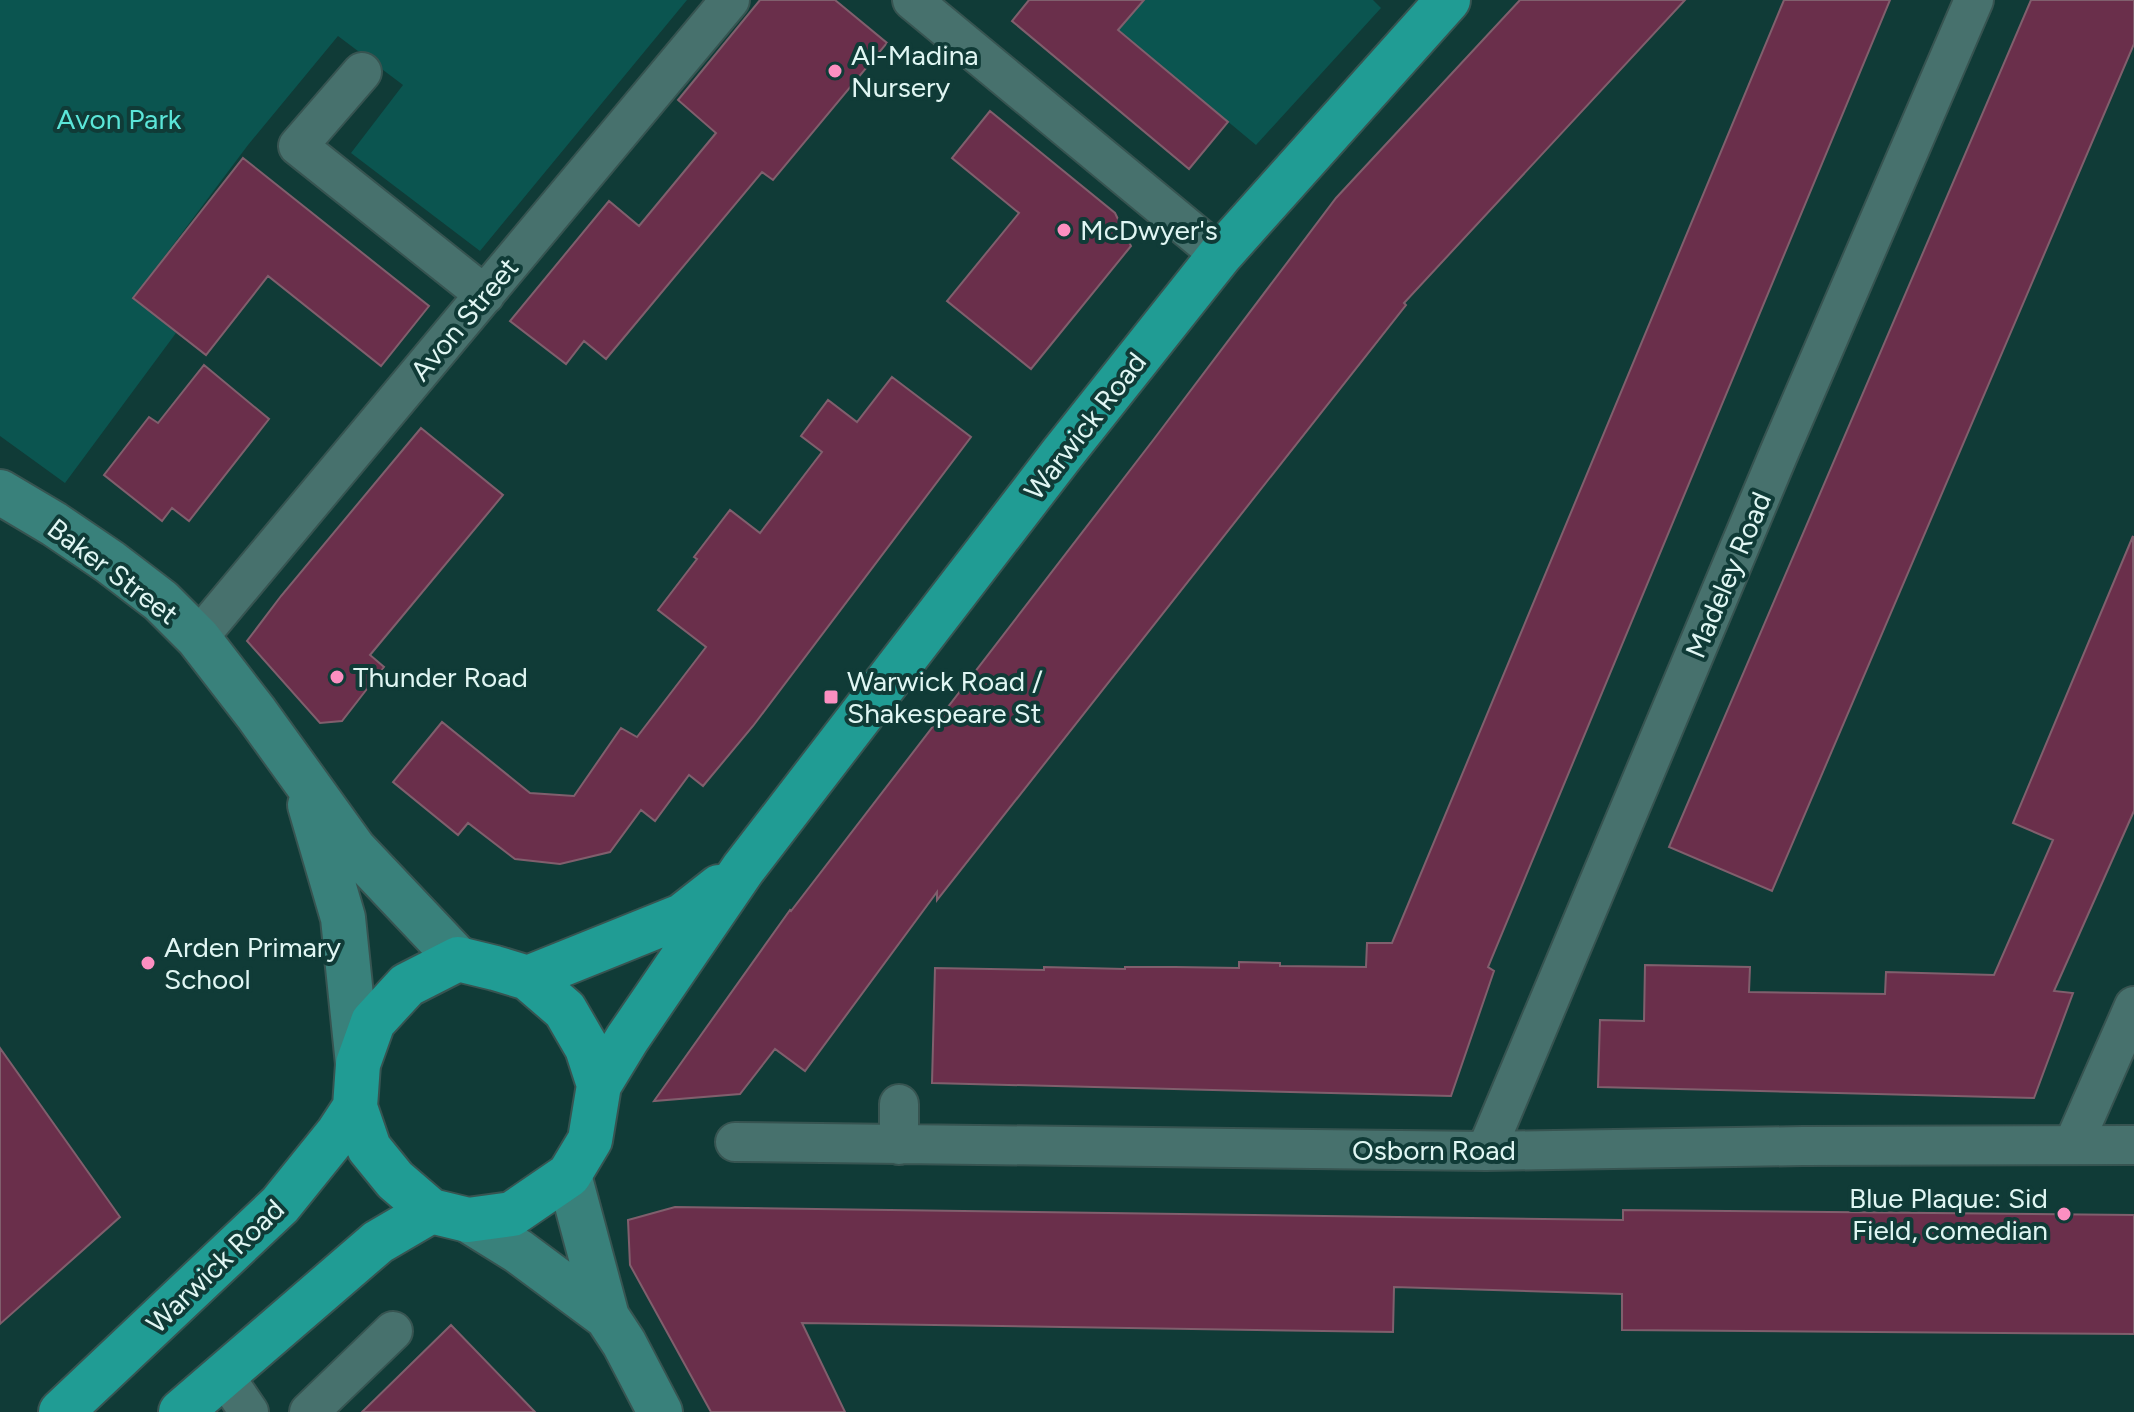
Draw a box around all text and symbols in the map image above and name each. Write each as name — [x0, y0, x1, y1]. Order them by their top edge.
place label: Al-Madina Nursery — [851, 38, 979, 104]
marker: Al-Madina Nursery — [826, 62, 844, 80]
park label: Avon Park — [57, 102, 182, 136]
place label: McDwyer's — [1080, 213, 1218, 247]
marker: McDwyer's — [1055, 221, 1073, 239]
street label: Avon Street — [403, 251, 525, 387]
street label: Warwick Road — [1017, 345, 1153, 507]
street label: Madeley Road — [1678, 487, 1778, 663]
street label: Baker Street — [41, 511, 185, 631]
place label: Thunder Road — [353, 660, 528, 694]
place label: Warwick Road / Shakespeare St — [847, 664, 1043, 730]
marker: Thunder Road — [328, 668, 346, 686]
marker: Warwick Road / Shakespeare St — [822, 688, 840, 706]
place label: Arden Primary School — [164, 930, 341, 996]
marker: Arden Primary School — [139, 954, 157, 972]
street label: Osborn Road — [1352, 1133, 1516, 1167]
place label: Blue Plaque: Sid Field, comedian — [1849, 1181, 2048, 1247]
street label: Warwick Road — [139, 1192, 291, 1340]
marker: Blue Plaque: Sid Field, comedian — [2055, 1205, 2073, 1223]

